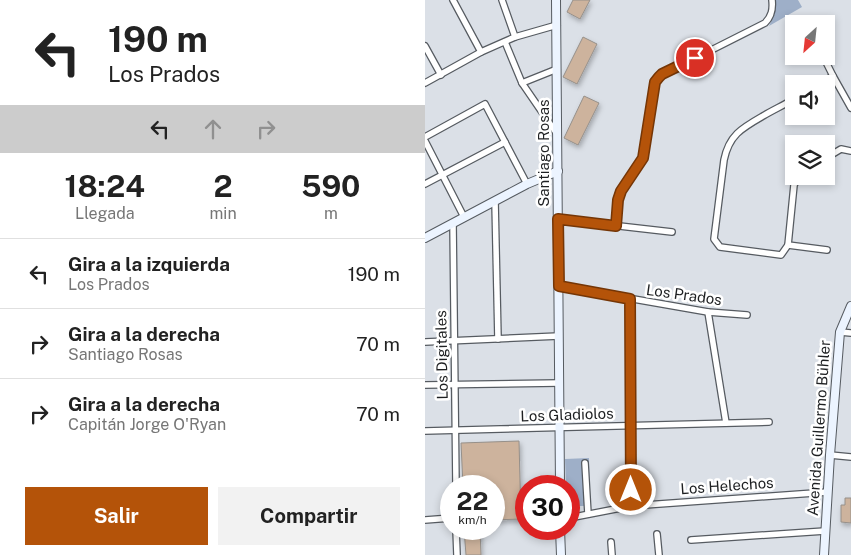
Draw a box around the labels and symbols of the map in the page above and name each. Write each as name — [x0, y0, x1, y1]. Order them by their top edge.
north arrow — [785, 15, 835, 65]
pin — [674, 37, 716, 79]
street label: Santiago Rosas — [535, 99, 552, 207]
street label: Los Prados — [645, 281, 723, 308]
street label: Los Digitales — [432, 310, 451, 400]
street label: Avenida Guillermo Bühler — [804, 339, 833, 517]
street label: Los Gladiolos — [520, 404, 614, 425]
position arrow — [604, 463, 656, 515]
street label: Los Helechos — [680, 474, 774, 497]
speed limit sign: 30 — [515, 475, 580, 540]

